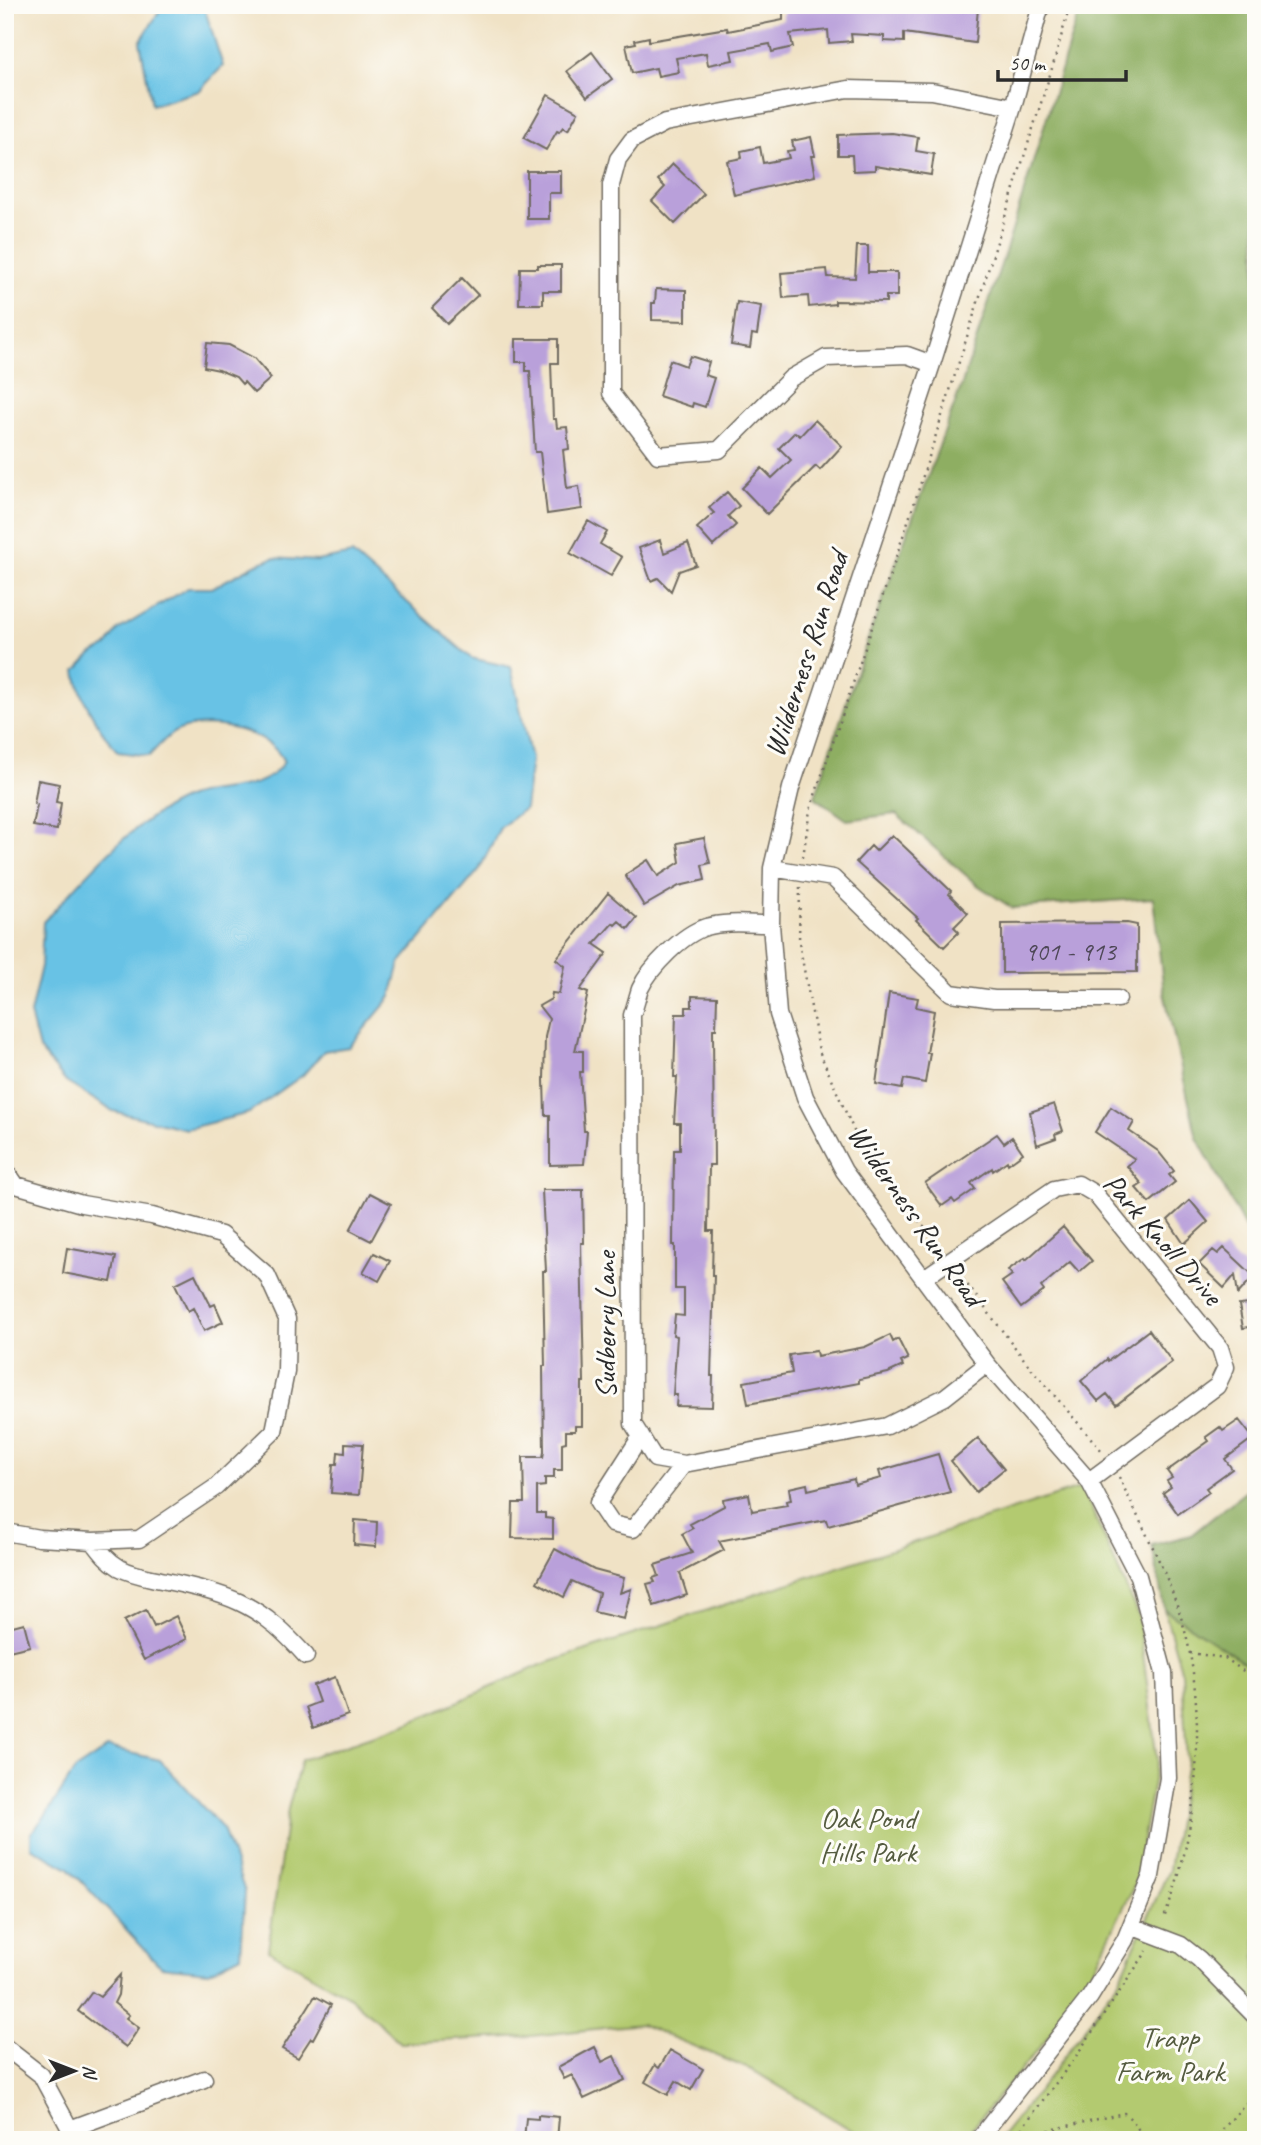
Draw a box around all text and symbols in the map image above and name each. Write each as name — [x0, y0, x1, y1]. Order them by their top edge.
scale bar — [998, 38, 1126, 82]
text: 50 m — [1009, 50, 1047, 76]
street label: Wilderness Run Road — [755, 543, 858, 761]
house number: 901 - 913 — [1024, 935, 1118, 968]
street label: Wilderness Run Road — [839, 1117, 995, 1317]
street label: Park Knoll Drive — [1095, 1165, 1232, 1315]
street label: Sudberry Lane — [586, 1249, 624, 1399]
park label: Oak Pond Hills Park — [820, 1799, 920, 1871]
park label: Trapp Farm Park — [1116, 2018, 1226, 2090]
north arrow — [38, 2036, 108, 2106]
text: N — [78, 2065, 102, 2080]

